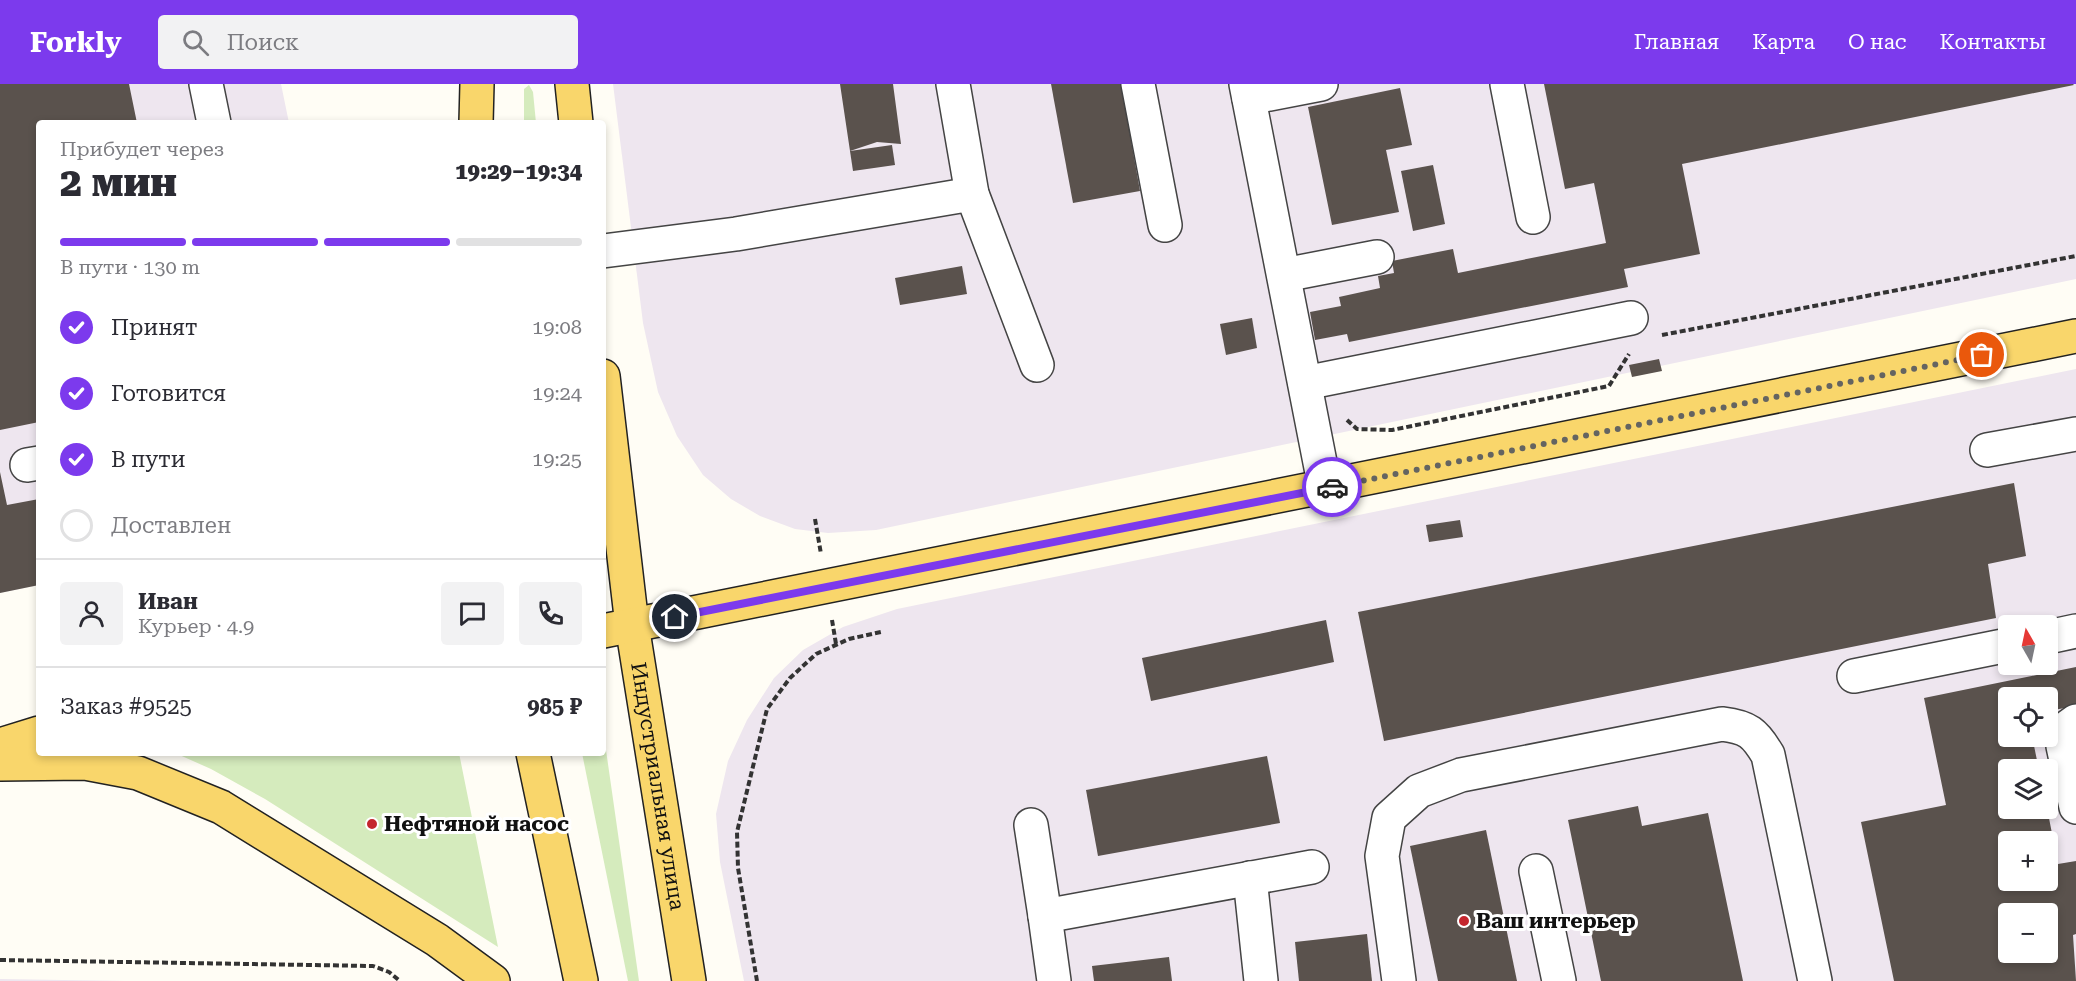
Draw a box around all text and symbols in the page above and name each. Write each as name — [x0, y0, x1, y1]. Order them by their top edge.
search box — [158, 15, 578, 69]
text: Forkly — [30, 26, 122, 59]
icon: search — [179, 26, 212, 59]
text: Поиск — [227, 30, 299, 55]
text: Главная — [1634, 30, 1719, 54]
text: Карта — [1752, 30, 1815, 54]
text: О нас — [1848, 30, 1907, 54]
text: Контакты — [1940, 30, 2046, 54]
text: Прибудет через — [60, 137, 224, 161]
text: 19:29–19:34 — [455, 159, 582, 184]
text: 2 мин — [60, 160, 177, 206]
text: В пути · 130 m — [60, 255, 200, 279]
icon: check — [60, 311, 93, 344]
text: Принят — [111, 315, 198, 340]
text: 19:08 — [532, 315, 582, 339]
pin — [1956, 329, 2007, 380]
icon: bag — [1965, 338, 1998, 371]
icon: check — [60, 377, 93, 410]
text: Готовится — [111, 381, 226, 406]
text: 19:24 — [532, 381, 582, 405]
icon: check — [60, 443, 93, 476]
text: В пути — [111, 447, 186, 472]
text: 19:25 — [532, 447, 582, 471]
courier — [1302, 457, 1362, 517]
icon: car — [1316, 471, 1349, 504]
text: Доставлен — [111, 513, 231, 538]
button: person — [60, 582, 123, 645]
button: chat — [441, 582, 504, 645]
button: phone — [519, 582, 582, 645]
text: Иван — [138, 589, 198, 614]
pin — [649, 591, 700, 642]
icon: home — [658, 600, 691, 633]
text: Курьер · 4.9 — [138, 614, 254, 638]
north arrow — [1998, 615, 2058, 675]
map controls — [1998, 615, 2058, 963]
street label: Индустриальная улица — [626, 660, 690, 913]
button: locate — [1998, 687, 2058, 747]
text: Заказ #9525 — [60, 694, 192, 719]
text: 985 ₽ — [527, 694, 582, 719]
button: layers — [1998, 759, 2058, 819]
place label: Нефтяной насос — [384, 812, 569, 836]
marker: Нефтяной насос — [365, 817, 379, 831]
button: + — [1998, 831, 2058, 891]
button: − — [1998, 903, 2058, 963]
place label: Ваш интерьер — [1476, 909, 1636, 933]
marker: Ваш интерьер — [1457, 914, 1471, 928]

